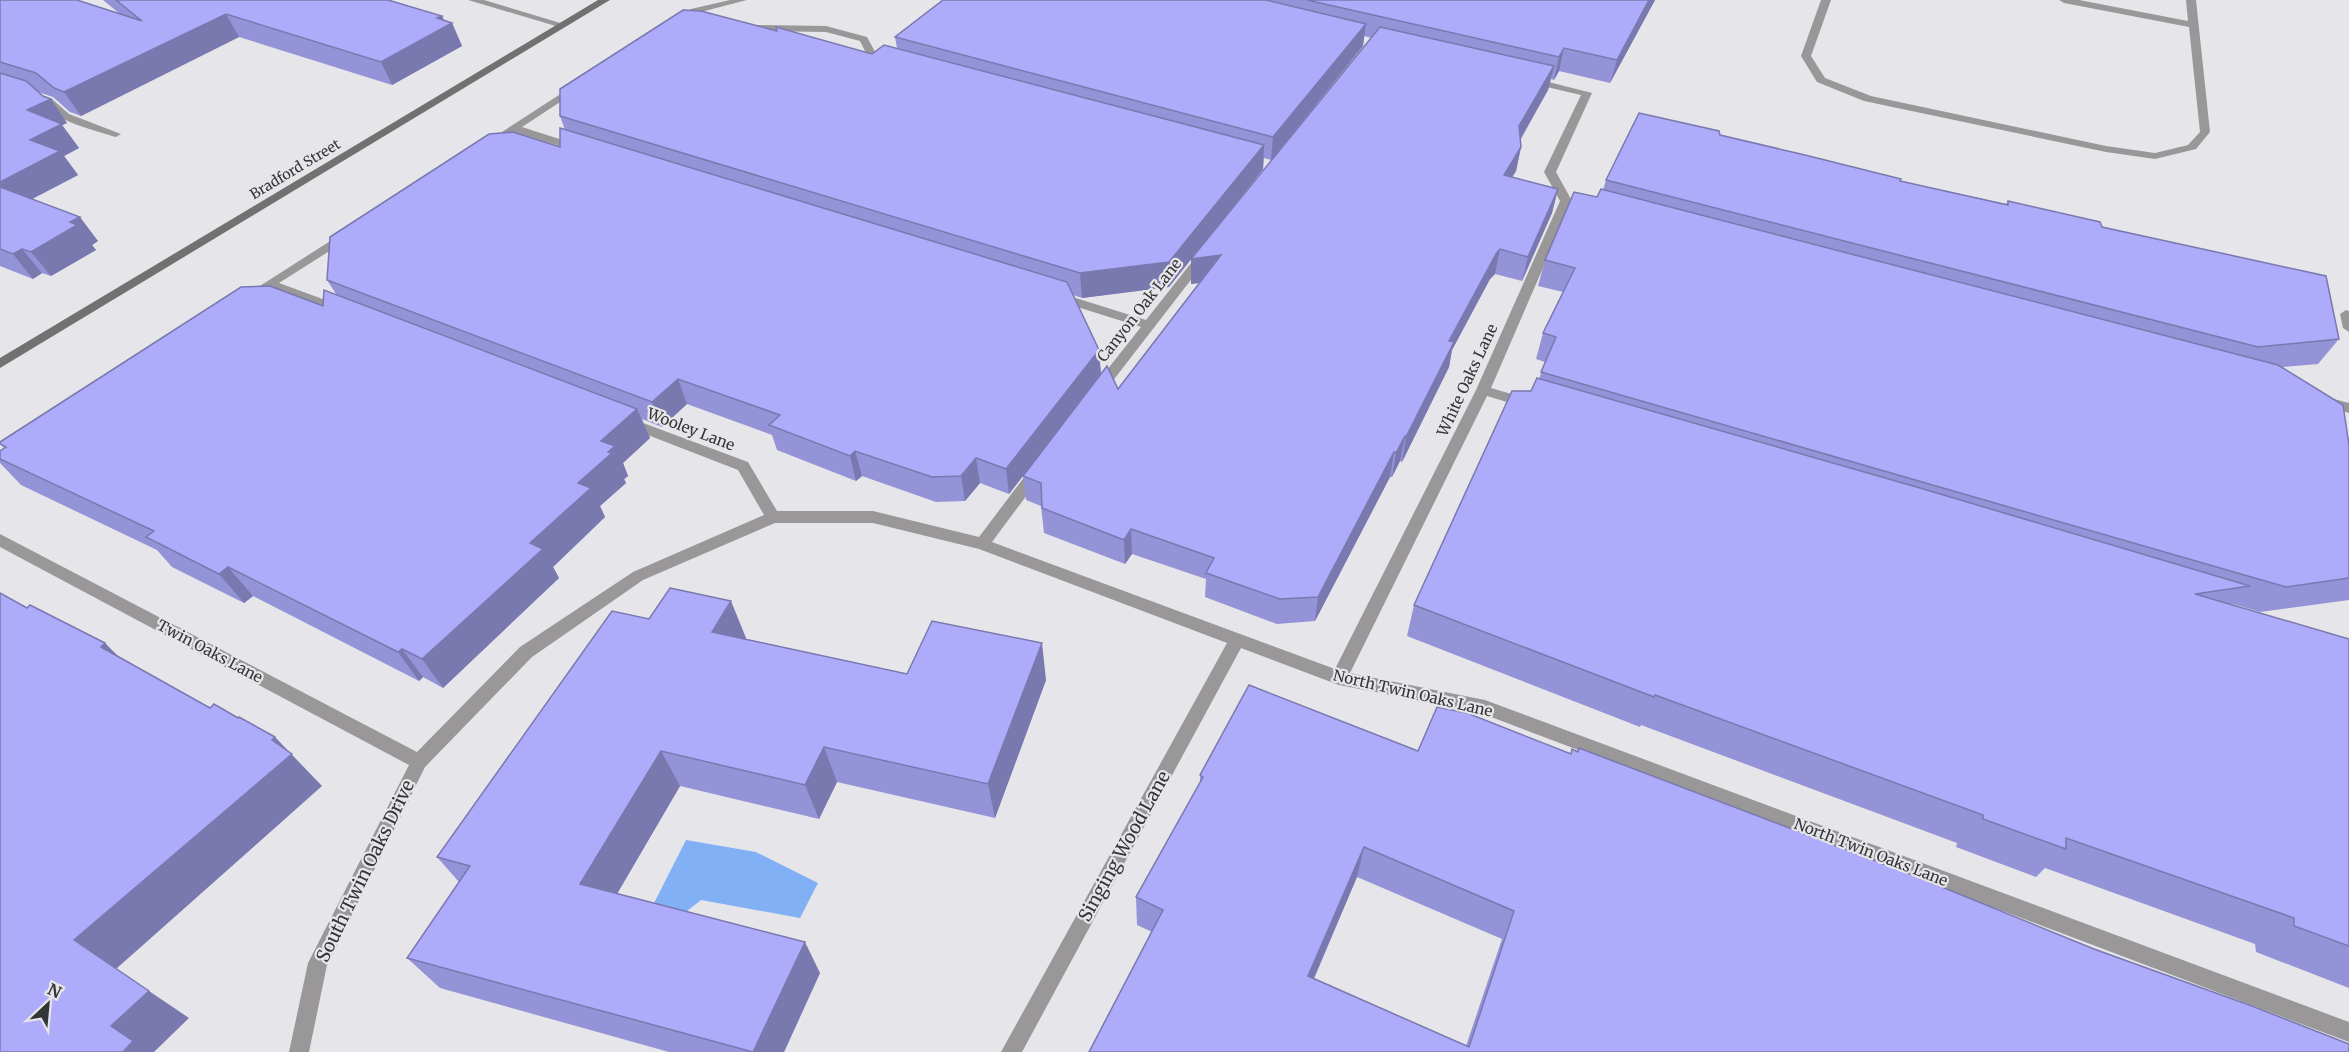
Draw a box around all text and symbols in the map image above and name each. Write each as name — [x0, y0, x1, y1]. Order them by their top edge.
street label: Bradford Street — [246, 135, 344, 203]
street label: Canyon Oak Lane — [1093, 254, 1185, 365]
street label: White Oaks Lane — [1432, 321, 1501, 440]
street label: Wooley Lane — [644, 403, 738, 454]
street label: Twin Oaks Lane — [154, 615, 266, 687]
street label: North Twin Oaks Lane — [1331, 665, 1495, 721]
street label: Singing Wood Lane — [1073, 767, 1175, 925]
street label: South Twin Oaks Drive — [311, 776, 419, 966]
street label: North Twin Oaks Lane — [1792, 814, 1951, 890]
north arrow — [18, 974, 78, 1034]
text: N — [45, 979, 65, 1002]

